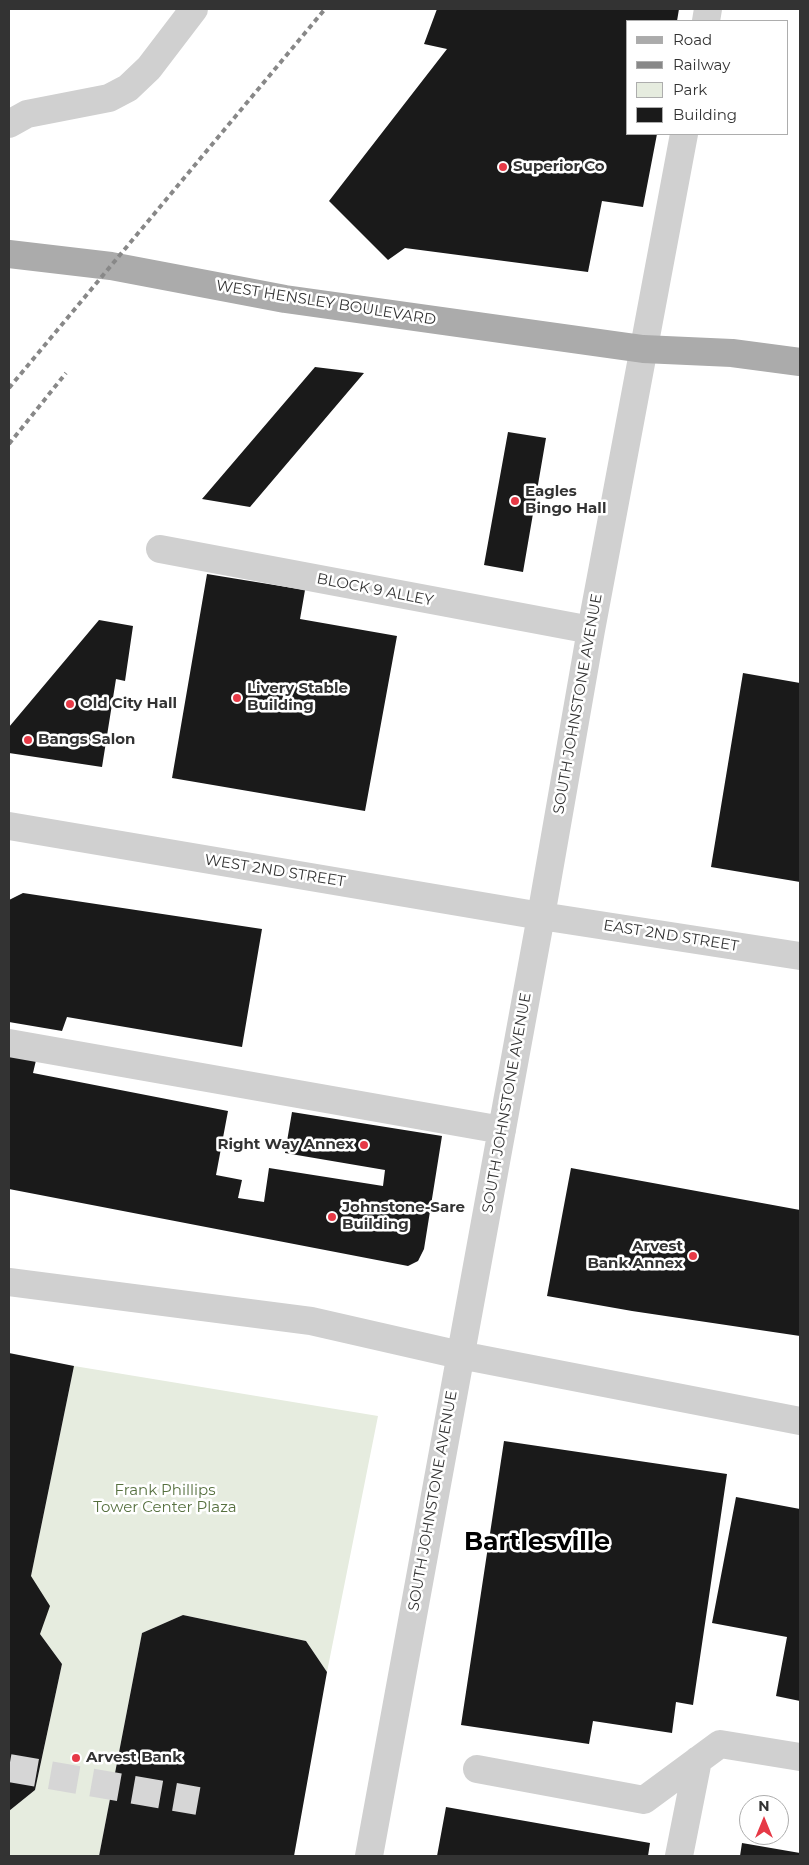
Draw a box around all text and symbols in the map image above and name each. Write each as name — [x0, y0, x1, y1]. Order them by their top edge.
legend — [626, 20, 789, 135]
text: Road — [673, 30, 712, 49]
text: Railway — [673, 55, 730, 74]
text: Park — [673, 80, 707, 99]
text: Building — [673, 105, 737, 124]
place label: Superior Co — [513, 158, 605, 176]
marker: Superior Co — [497, 161, 509, 173]
street label: WEST HENSLEY BOULEVARD — [215, 277, 437, 329]
place label: Eagles Bingo Hall — [525, 483, 606, 518]
marker: Eagles Bingo Hall — [509, 495, 521, 507]
street label: BLOCK 9 ALLEY — [315, 570, 435, 610]
street label: SOUTH JOHNSTONE AVENUE — [550, 592, 606, 816]
place label: Livery Stable Building — [247, 680, 348, 715]
marker: Livery Stable Building — [231, 692, 243, 704]
place label: Old City Hall — [80, 695, 177, 713]
marker: Old City Hall — [64, 698, 76, 710]
place label: Bangs Salon — [38, 731, 135, 749]
marker: Bangs Salon — [22, 734, 34, 746]
street label: WEST 2ND STREET — [203, 851, 347, 891]
street label: EAST 2ND STREET — [602, 916, 740, 956]
street label: SOUTH JOHNSTONE AVENUE — [479, 991, 535, 1215]
place label: Right Way Annex — [217, 1136, 354, 1154]
marker: Right Way Annex — [358, 1139, 370, 1151]
place label: Johnstone-Sare Building — [342, 1199, 465, 1234]
marker: Johnstone-Sare Building — [326, 1211, 338, 1223]
place label: Arvest Bank Annex — [587, 1238, 683, 1273]
marker: Arvest Bank Annex — [687, 1250, 699, 1262]
street label: SOUTH JOHNSTONE AVENUE — [405, 1389, 461, 1613]
park label: Frank Phillips Tower Center Plaza — [93, 1482, 237, 1517]
district label: Bartlesville — [464, 1528, 610, 1558]
place label: Arvest Bank — [86, 1749, 182, 1767]
marker: Arvest Bank — [70, 1752, 82, 1764]
north arrow — [739, 1795, 789, 1845]
text: N — [758, 1797, 770, 1815]

